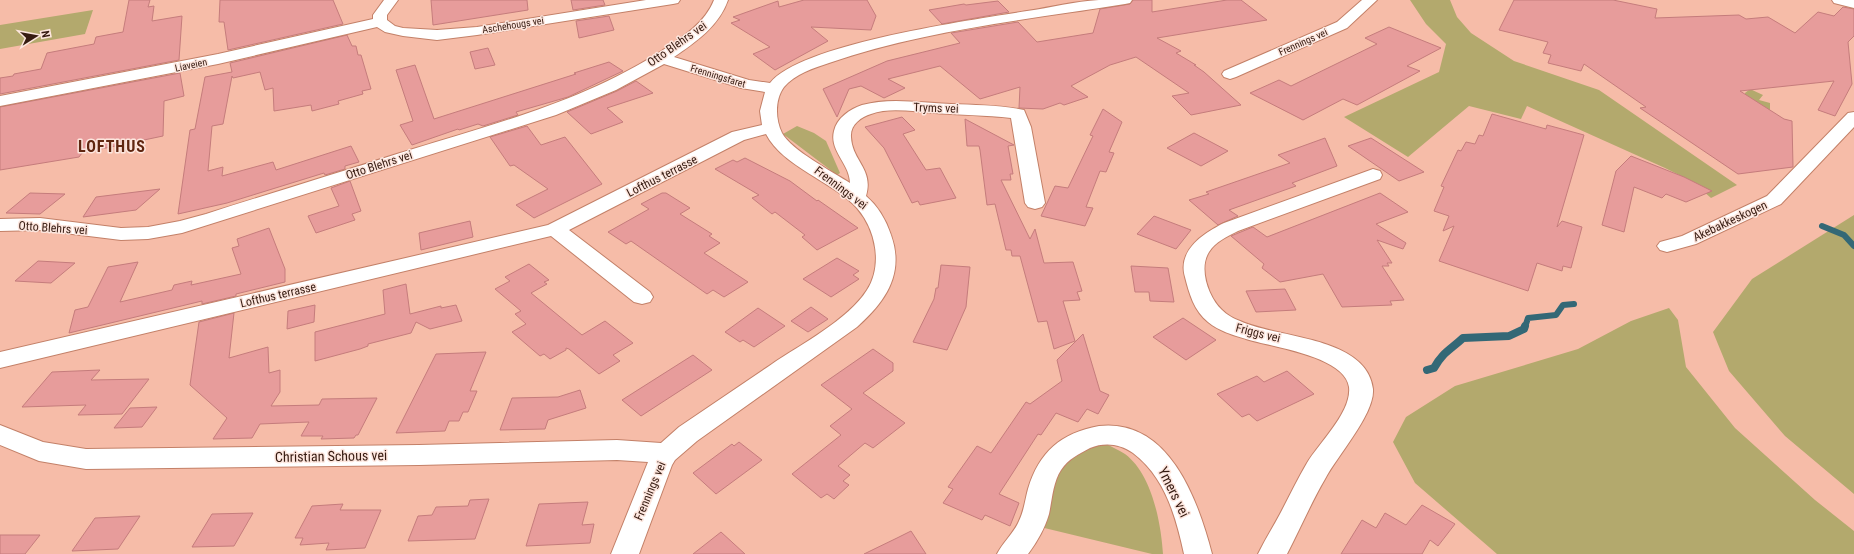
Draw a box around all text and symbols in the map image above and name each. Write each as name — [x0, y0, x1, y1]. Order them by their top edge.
street label: Aschehougs vei — [481, 15, 545, 35]
north arrow — [16, 16, 56, 56]
street label: Otto Blehrs vei — [645, 18, 709, 70]
street label: Frennings vei — [1277, 26, 1329, 58]
text: N — [38, 30, 52, 39]
street label: Liaveien — [174, 56, 208, 74]
street label: Frenningsfaret — [689, 62, 747, 90]
street label: Tryms vei — [913, 100, 959, 116]
district label: LOFTHUS — [78, 137, 146, 156]
street label: Otto Blehrs vei — [344, 148, 414, 182]
street label: Lofthus terrasse — [624, 152, 700, 200]
street label: Frennings vei — [812, 164, 870, 212]
street label: Akebakkeskogen — [1691, 198, 1769, 244]
street label: Otto Blehrs vei — [18, 219, 88, 237]
street label: Lofthus terrasse — [239, 279, 318, 311]
street label: Friggs vei — [1234, 321, 1282, 345]
street label: Christian Schous vei — [275, 447, 387, 465]
street label: Frennings vei — [631, 459, 669, 523]
street label: Ymers vei — [1155, 464, 1193, 520]

